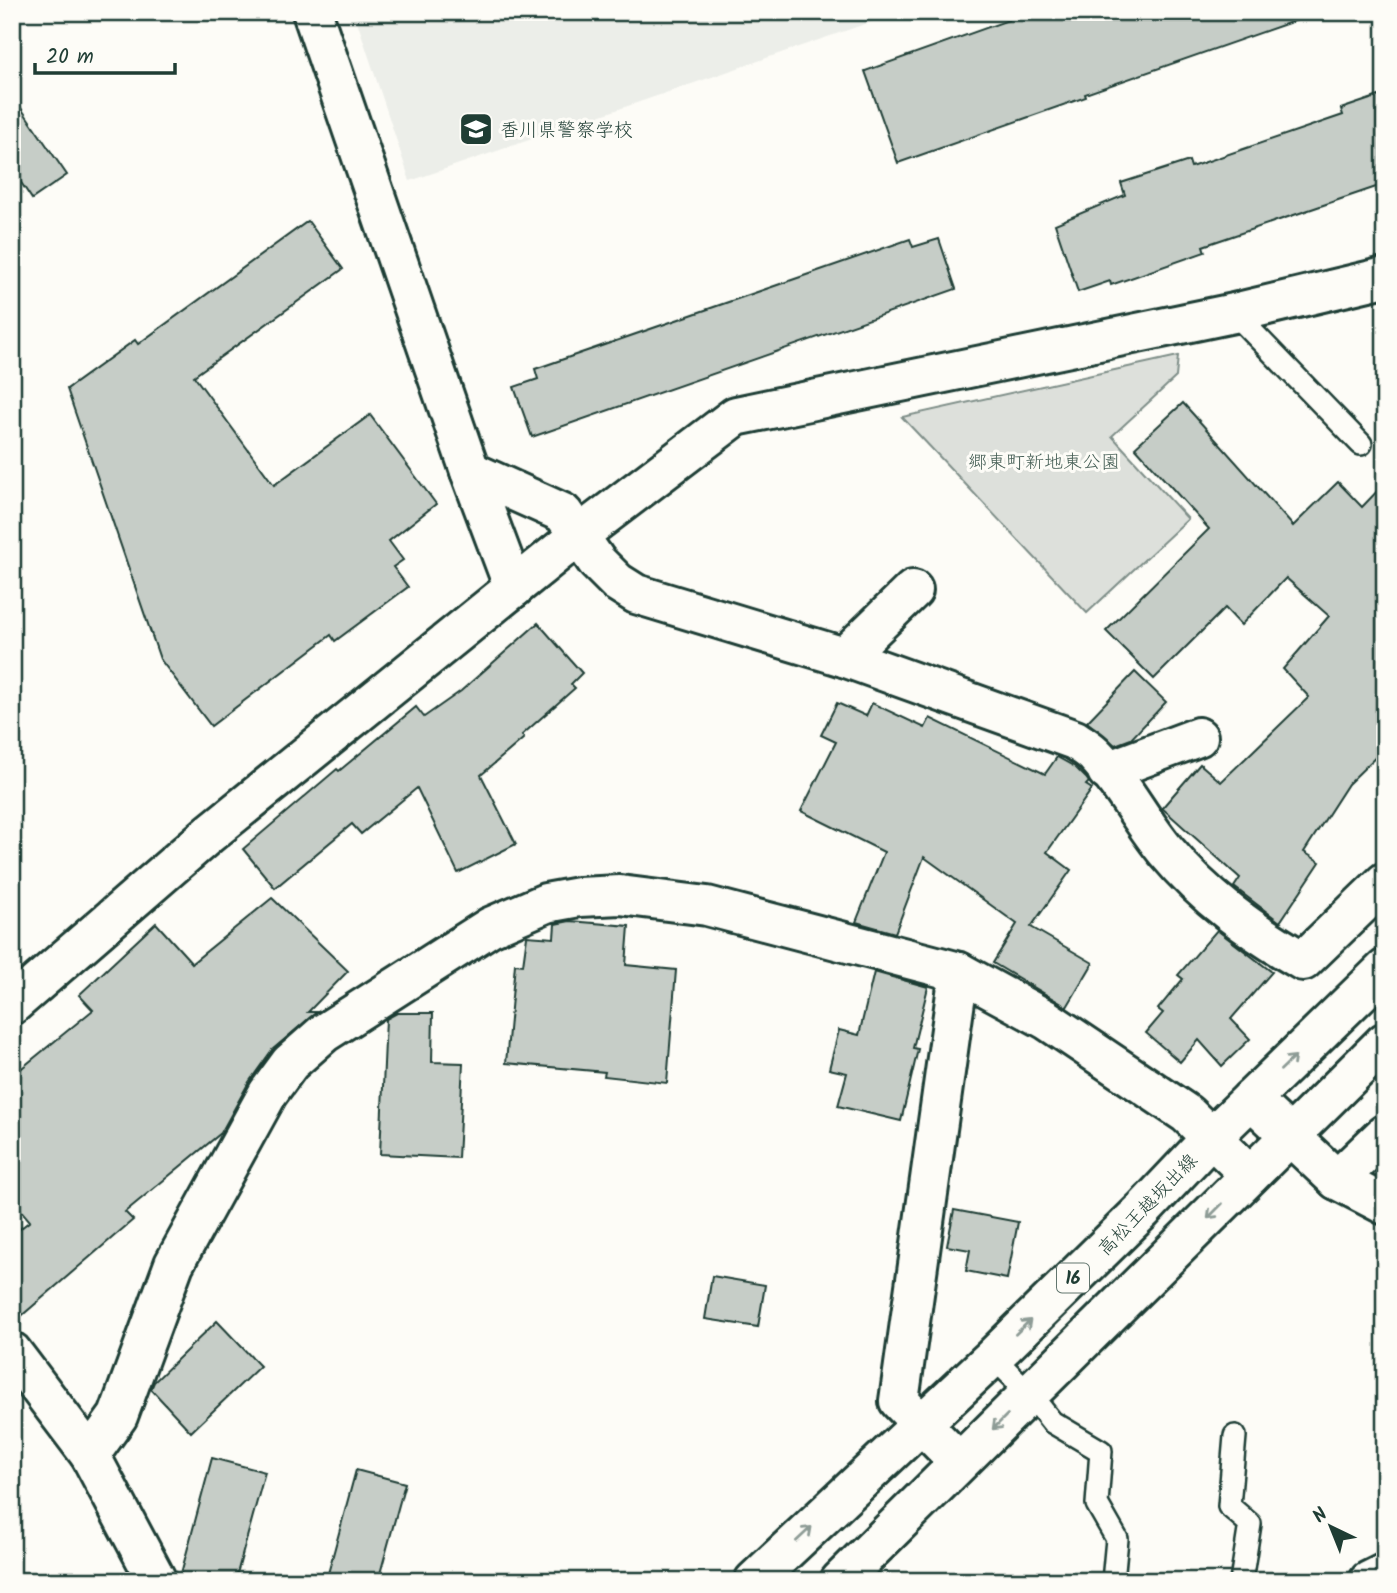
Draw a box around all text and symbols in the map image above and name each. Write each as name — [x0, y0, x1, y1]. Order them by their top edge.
scale bar — [35, 32, 175, 76]
text: 20 m — [46, 41, 94, 74]
school or university icon: 香川県警察学校 — [457, 110, 495, 148]
place label: 香川県警察学校 — [500, 116, 633, 146]
park label: 郷東町新地東公園 — [968, 448, 1120, 478]
one-way arrow — [1279, 1055, 1296, 1072]
street label: 高松王越坂出線 — [1091, 1147, 1205, 1264]
one-way arrow — [1206, 1202, 1223, 1219]
road number: 16 — [1057, 1264, 1089, 1293]
one-way arrow — [1014, 1319, 1031, 1336]
one-way arrow — [992, 1413, 1009, 1430]
north arrow — [1296, 1492, 1366, 1562]
text: N — [1306, 1501, 1335, 1531]
one-way arrow — [795, 1526, 812, 1543]

